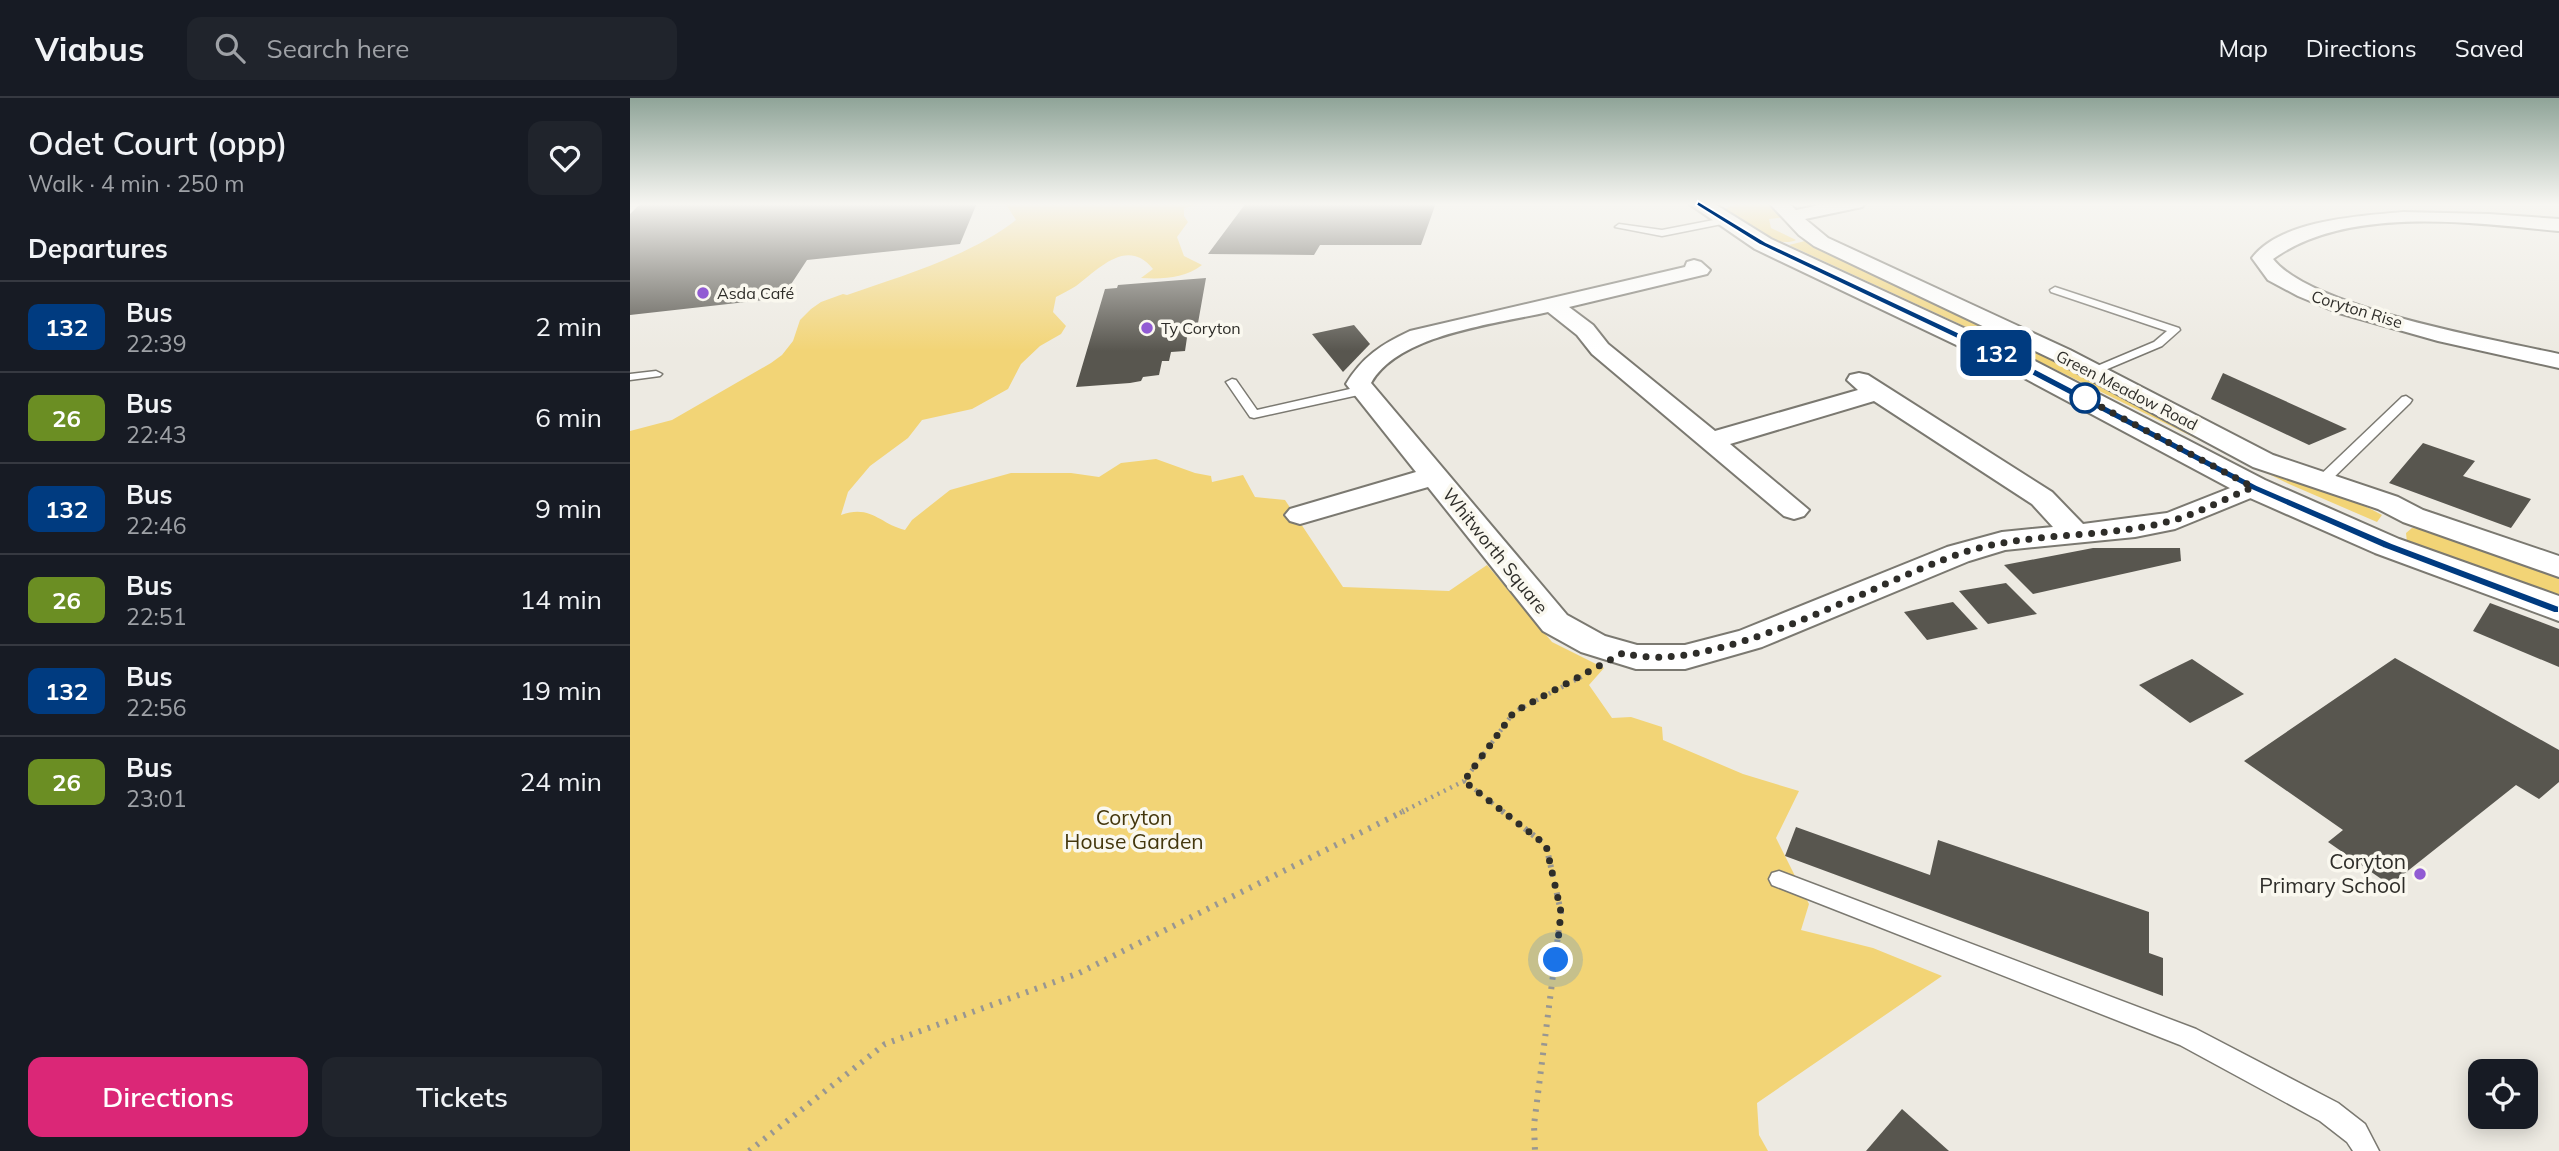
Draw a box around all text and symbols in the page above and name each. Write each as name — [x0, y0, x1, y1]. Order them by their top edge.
search box — [187, 17, 677, 80]
text: Viabus — [35, 28, 145, 69]
icon: search — [211, 29, 249, 67]
text: Search here — [267, 32, 409, 65]
text: Map — [2218, 33, 2268, 63]
text: Directions — [2306, 33, 2417, 63]
text: Saved — [2455, 33, 2524, 63]
button: heart — [528, 121, 602, 195]
text: Odet Court (opp) — [28, 122, 287, 163]
text: Walk · 4 min · 250 m — [28, 169, 245, 198]
text: Departures — [28, 232, 168, 265]
place label: Asda Café — [717, 283, 794, 303]
marker: Asda Café — [695, 285, 711, 301]
street label: Coryton Rise — [2309, 286, 2405, 332]
text: Bus — [126, 296, 172, 329]
text: 2 min — [535, 310, 602, 343]
text: 132 — [45, 312, 88, 342]
place label: Ty Coryton — [1161, 318, 1241, 338]
marker: Ty Coryton — [1139, 320, 1155, 336]
text: 22:39 — [126, 329, 186, 358]
line badge: 132 — [1956, 330, 2036, 376]
text: 132 — [1974, 338, 2018, 368]
street label: Green Meadow Road — [2053, 346, 2201, 434]
unlabelled marker — [2070, 383, 2100, 413]
text: Bus — [126, 387, 172, 420]
text: 6 min — [535, 401, 602, 434]
text: 26 — [52, 403, 81, 433]
text: 22:43 — [126, 420, 186, 449]
text: Bus — [126, 478, 172, 511]
street label: Whitworth Square — [1438, 483, 1553, 618]
text: 9 min — [535, 492, 602, 525]
text: 132 — [45, 494, 88, 524]
text: 22:46 — [126, 511, 186, 540]
text: Bus — [126, 569, 172, 602]
text: 14 min — [520, 583, 602, 616]
text: 26 — [52, 585, 81, 615]
text: 22:51 — [126, 602, 186, 631]
text: Bus — [126, 660, 172, 693]
text: 19 min — [520, 674, 602, 707]
text: 132 — [45, 676, 88, 706]
text: 22:56 — [126, 693, 186, 722]
text: Bus — [126, 751, 172, 784]
text: 24 min — [520, 765, 602, 798]
text: 26 — [52, 767, 81, 797]
text: 23:01 — [126, 784, 186, 813]
park label: Coryton House Garden — [1064, 804, 1204, 854]
place label: Coryton Primary School — [2259, 848, 2406, 898]
marker: Coryton Primary School — [2412, 866, 2428, 882]
your location — [1538, 942, 1573, 977]
button: Directions — [28, 1057, 308, 1137]
button: Tickets — [322, 1057, 602, 1137]
map controls — [2468, 1059, 2538, 1129]
button: locate — [2468, 1059, 2538, 1129]

